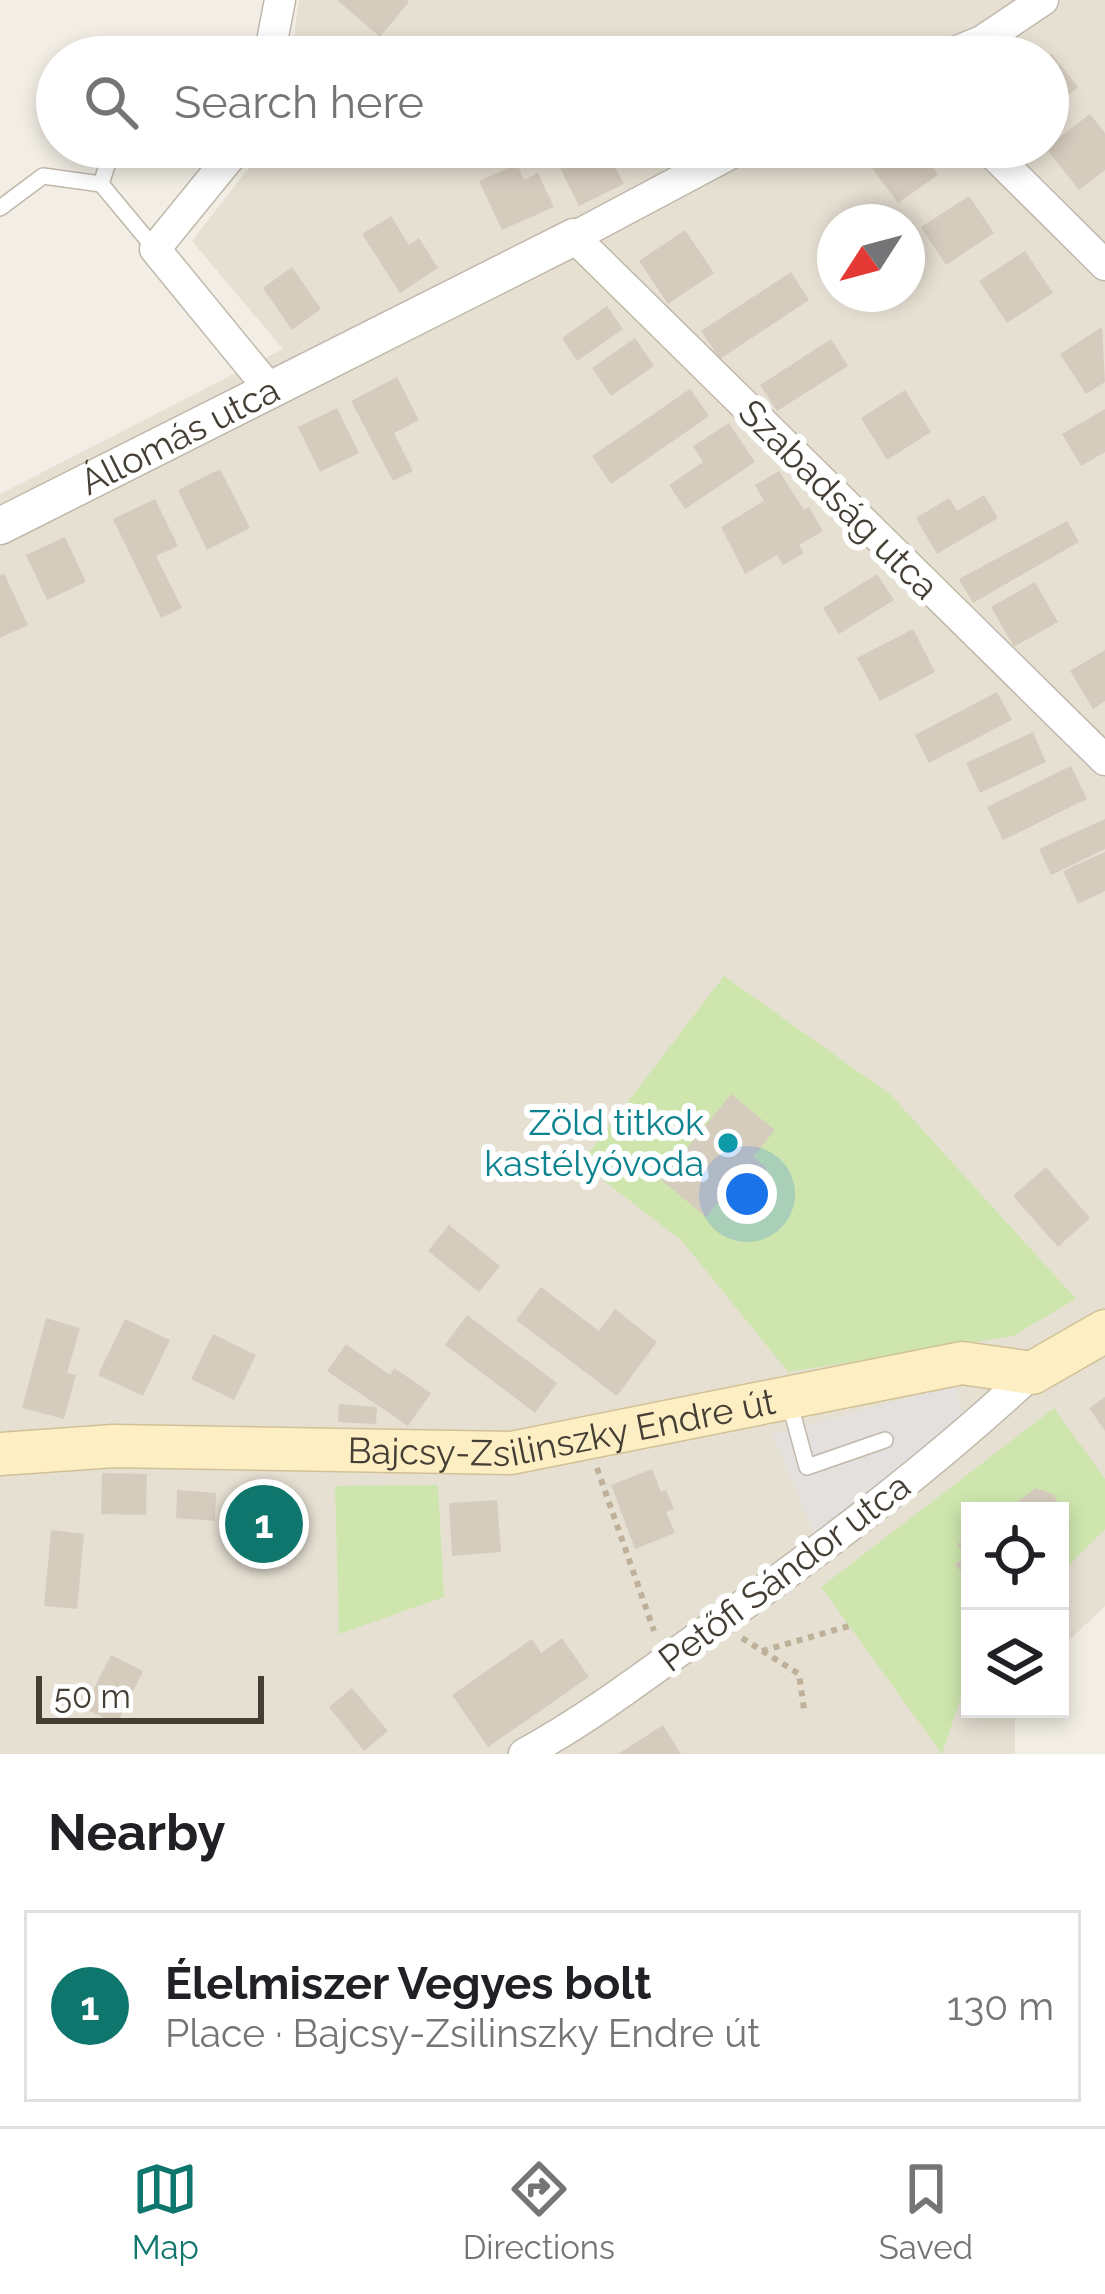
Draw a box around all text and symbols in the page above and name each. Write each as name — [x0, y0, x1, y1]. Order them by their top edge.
search box — [36, 36, 1069, 168]
icon: search — [78, 69, 144, 135]
text: Search here — [174, 76, 424, 129]
north arrow — [817, 204, 925, 312]
street label: Állomás utca — [73, 368, 286, 503]
street label: Szabadság utca — [731, 391, 947, 607]
place label: Zöld titkok kastélyóvoda — [484, 1101, 704, 1184]
marker: Zöld titkok kastélyóvoda — [715, 1130, 741, 1156]
your location — [717, 1164, 777, 1224]
street label: Bajcsy-Zsilinszky Endre út — [347, 1380, 779, 1474]
street label: Petőfi Sándor utca — [650, 1464, 918, 1680]
pin: 1 — [225, 1479, 303, 1569]
map controls — [961, 1502, 1069, 1718]
button: locate — [961, 1502, 1069, 1610]
button: layers — [961, 1610, 1069, 1718]
scale bar — [36, 1670, 264, 1723]
text: 50 m — [54, 1677, 131, 1716]
text: Nearby — [48, 1802, 225, 1862]
text: Élelmiszer Vegyes bolt — [165, 1957, 651, 2010]
text: 1 — [80, 1983, 100, 2029]
text: 130 m — [947, 1983, 1054, 2029]
text: Place · Bajcsy-Zsilinszky Endre út — [165, 2010, 760, 2056]
tab: Map — [132, 2156, 199, 2267]
tab: Directions — [463, 2156, 615, 2267]
tab: Saved — [879, 2156, 973, 2267]

